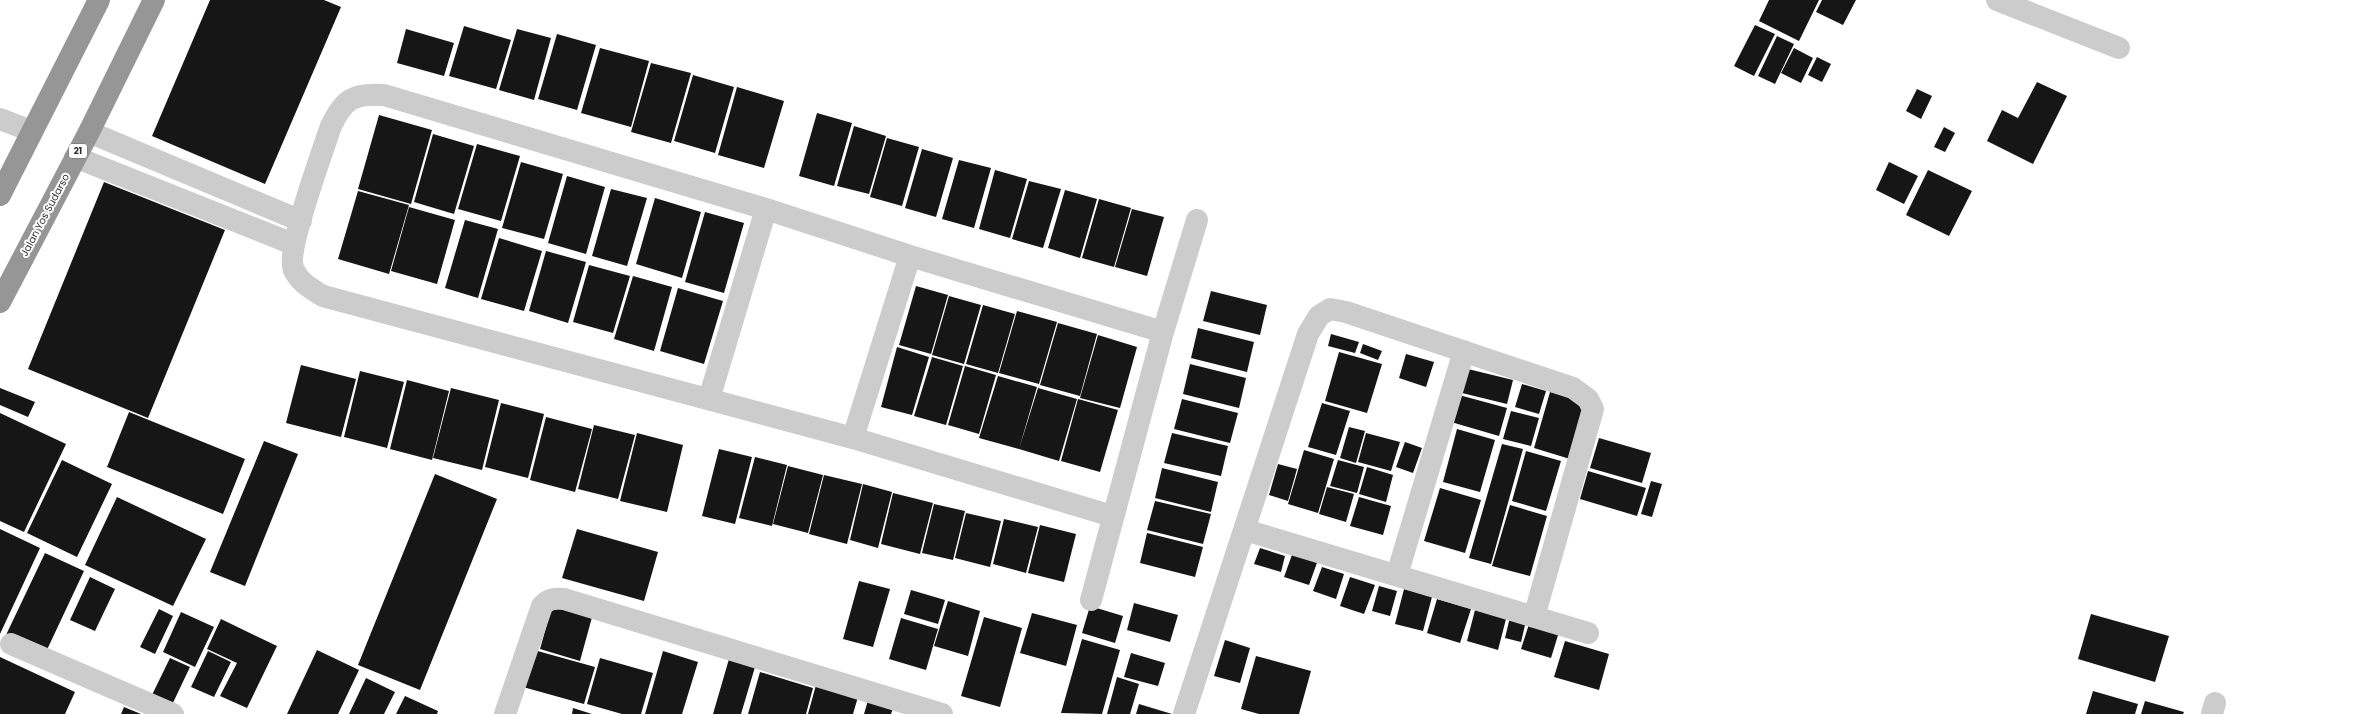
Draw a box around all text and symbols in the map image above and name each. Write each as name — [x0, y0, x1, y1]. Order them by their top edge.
road number: 21 — [69, 144, 87, 158]
street label: Jalan Yos Sudarso — [17, 171, 73, 259]

